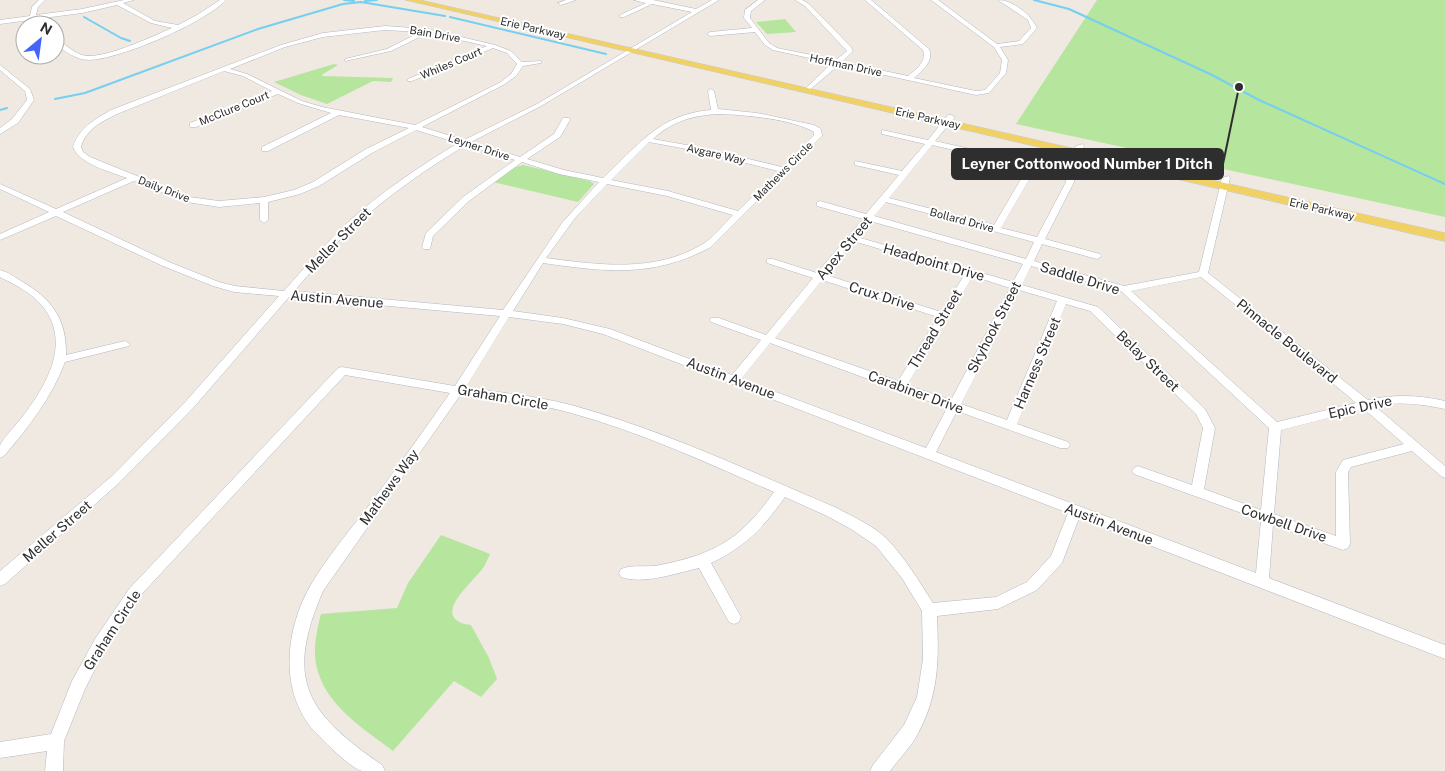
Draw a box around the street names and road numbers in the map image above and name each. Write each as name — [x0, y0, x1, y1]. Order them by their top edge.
street label: Erie Parkway — [499, 15, 567, 41]
street label: Bain Drive — [409, 24, 461, 44]
street label: Whiles Court — [418, 45, 484, 81]
street label: Hoffman Drive — [809, 51, 883, 79]
street label: McClure Court — [197, 88, 271, 128]
street label: Erie Parkway — [894, 105, 962, 131]
street label: Leyner Drive — [447, 131, 511, 163]
street label: Mathews Circle — [751, 139, 815, 203]
street label: Avgare Way — [685, 141, 747, 167]
street label: Daily Drive — [136, 174, 192, 204]
street label: Erie Parkway — [1288, 196, 1356, 222]
street label: Meller Street — [302, 204, 374, 276]
street label: Bollard Drive — [929, 206, 995, 234]
street label: Apex Street — [813, 213, 875, 283]
street label: Headpoint Drive — [882, 240, 987, 284]
street label: Saddle Drive — [1038, 258, 1122, 298]
street label: Crux Drive — [847, 278, 917, 314]
street label: Skyhook Street — [964, 278, 1024, 376]
street label: Thread Street — [905, 286, 965, 372]
street label: Austin Avenue — [290, 287, 384, 311]
street label: Pinnacle Boulevard — [1234, 296, 1340, 386]
street label: Harness Street — [1010, 315, 1064, 411]
street label: Belay Street — [1113, 327, 1183, 395]
street label: Austin Avenue — [685, 354, 778, 402]
street label: Carabiner Drive — [866, 367, 966, 417]
street label: Graham Circle — [456, 381, 550, 413]
street label: Epic Drive — [1327, 392, 1393, 422]
street label: Mathews Way — [356, 446, 422, 528]
street label: Meller Street — [19, 497, 95, 565]
street label: Austin Avenue — [1063, 500, 1156, 548]
street label: Cowbell Drive — [1239, 501, 1329, 545]
street label: Graham Circle — [80, 587, 144, 673]

